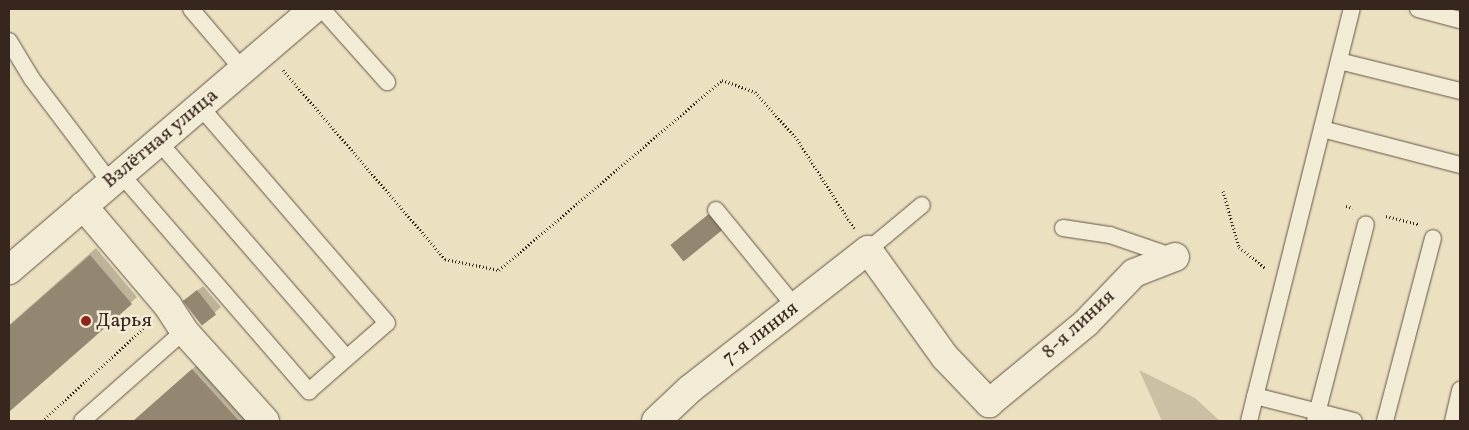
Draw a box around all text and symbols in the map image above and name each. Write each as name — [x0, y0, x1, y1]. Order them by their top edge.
street label: Взлётная улица — [98, 84, 224, 194]
street label: 8-я линия — [1038, 285, 1120, 365]
street label: 7-я линия — [718, 297, 804, 371]
place label: Дарья — [96, 309, 152, 333]
marker: Дарья — [80, 315, 92, 327]

